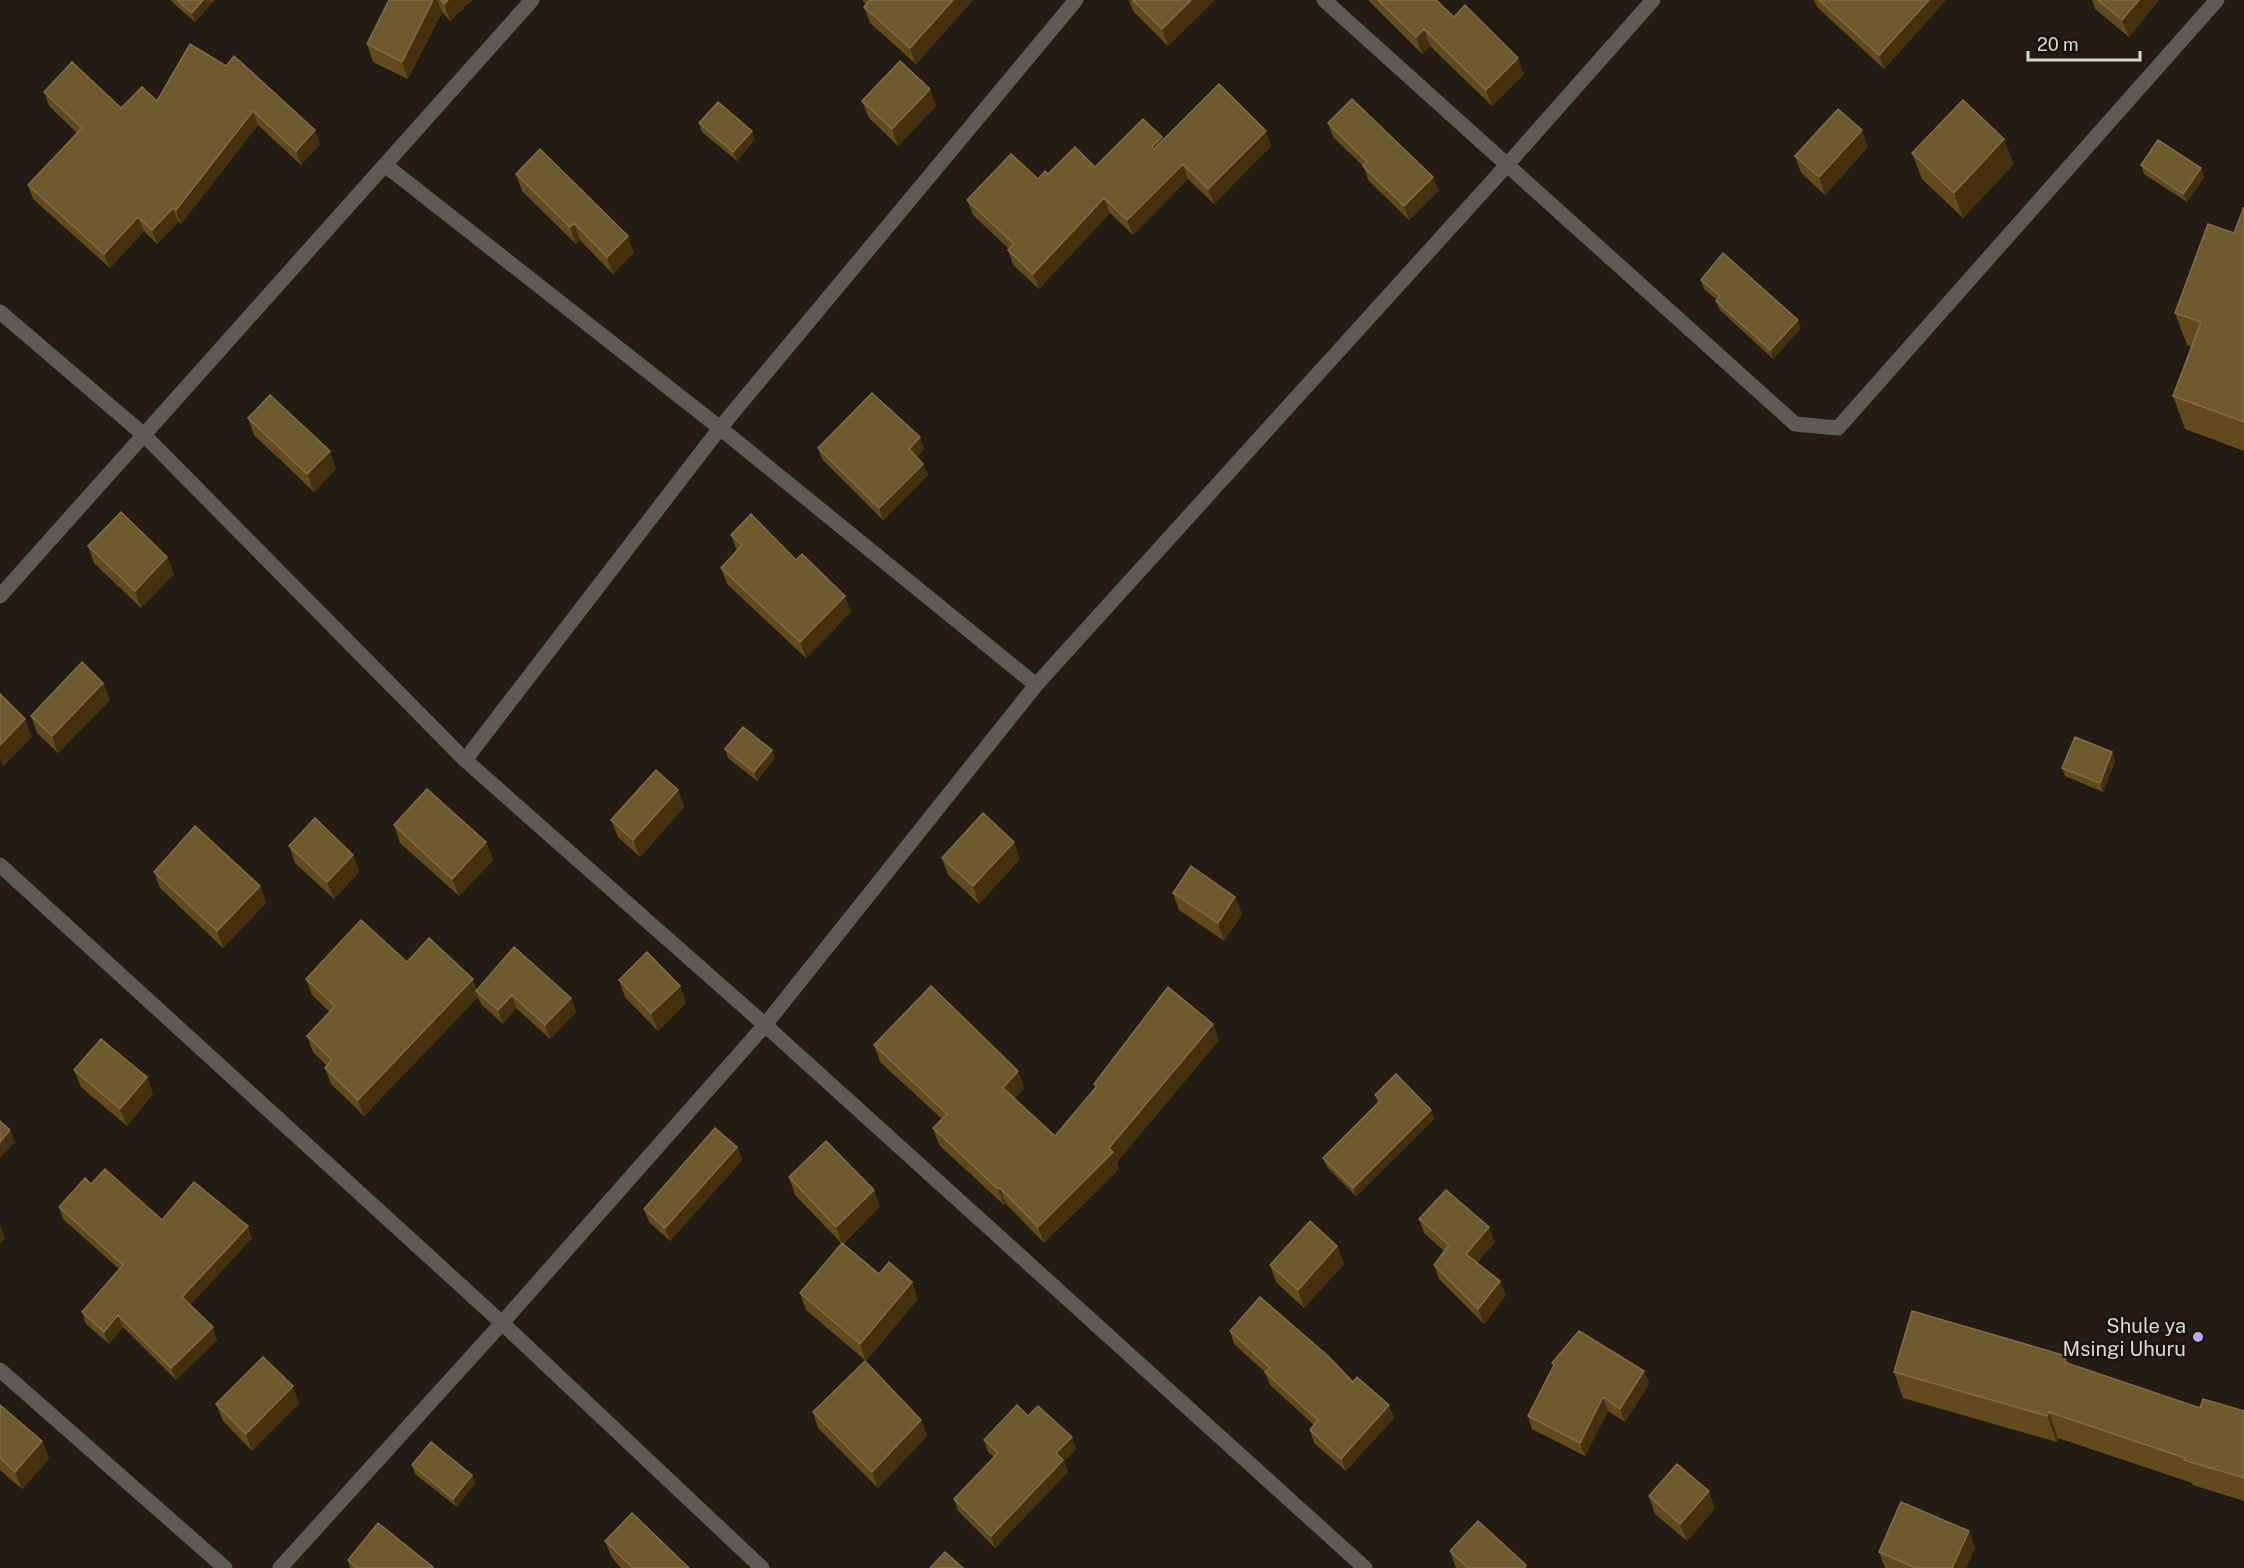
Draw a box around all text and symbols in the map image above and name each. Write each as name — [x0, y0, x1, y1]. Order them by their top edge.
scale bar — [2028, 24, 2140, 62]
text: 20 m — [2037, 34, 2079, 55]
place label: Shule ya Msingi Uhuru — [2063, 1314, 2186, 1361]
marker: Shule ya Msingi Uhuru — [2191, 1330, 2205, 1344]

